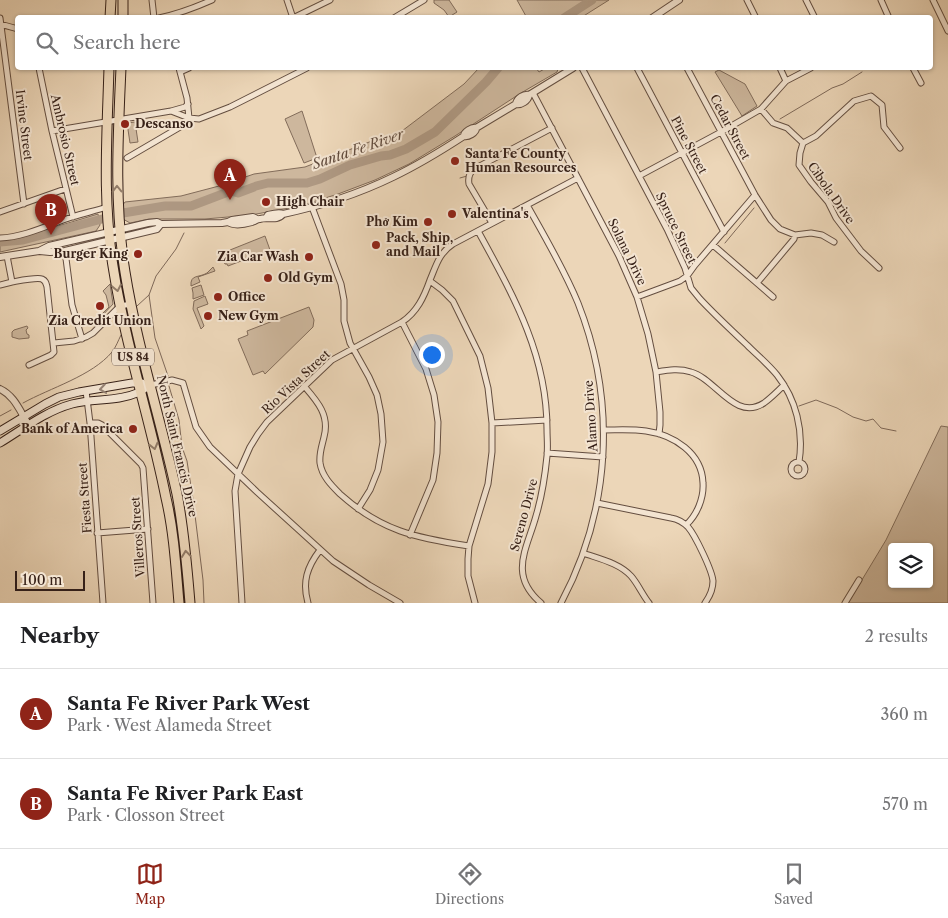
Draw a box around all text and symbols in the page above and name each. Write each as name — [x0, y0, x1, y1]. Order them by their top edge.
search box — [15, 15, 933, 70]
icon: search — [33, 29, 61, 57]
text: Search here — [73, 31, 181, 54]
street label: Irvine Street — [13, 89, 36, 162]
street label: Ambrosio Street — [47, 92, 83, 188]
street label: Cedar Street — [707, 92, 754, 163]
street label: Pine Street — [668, 113, 711, 177]
place label: Descanso — [135, 116, 194, 131]
marker: Descanso — [119, 118, 131, 130]
water label: Santa Fe River — [309, 124, 408, 173]
place label: Santa Fe County Human Resources — [465, 146, 577, 175]
marker: Santa Fe County Human Resources — [449, 155, 461, 167]
pin: A — [214, 159, 246, 200]
street label: Cibola Drive — [805, 159, 858, 227]
one-way arrow — [112, 185, 122, 192]
street label: Spruce Street — [653, 190, 700, 266]
pin: B — [35, 194, 67, 235]
place label: High Chair — [276, 194, 345, 209]
marker: High Chair — [260, 196, 272, 208]
place label: Valentina's — [461, 206, 529, 221]
marker: Valentina's — [446, 208, 458, 220]
place label: Phở Kim — [366, 214, 418, 229]
marker: Phở Kim — [422, 216, 434, 228]
street label: Solana Drive — [605, 216, 650, 288]
place label: Pack, Ship, and Mail — [386, 230, 453, 259]
marker: Pack, Ship, and Mail — [370, 239, 382, 251]
place label: Burger King — [54, 246, 129, 261]
marker: Burger King — [132, 248, 144, 260]
place label: Zia Car Wash — [217, 249, 300, 264]
marker: Zia Car Wash — [303, 251, 315, 263]
place label: Old Gym — [278, 270, 333, 285]
marker: Old Gym — [262, 272, 274, 284]
one-way arrow — [111, 284, 121, 292]
place label: Office — [228, 289, 266, 304]
marker: Office — [212, 291, 224, 303]
marker: Zia Credit Union — [94, 300, 106, 312]
place label: New Gym — [218, 308, 279, 323]
marker: New Gym — [202, 310, 214, 322]
place label: Zia Credit Union — [48, 313, 152, 328]
your location — [419, 342, 445, 368]
street label: Rio Vista Street — [259, 346, 333, 417]
road number: US 84 — [112, 348, 154, 366]
street label: North Saint Francis Drive — [154, 373, 201, 519]
street label: Alamo Drive — [580, 379, 601, 453]
one-way arrow — [99, 383, 107, 393]
place label: Bank of America — [21, 421, 124, 436]
marker: Bank of America — [127, 423, 139, 435]
one-way arrow — [148, 442, 159, 451]
street label: Fiesta Street — [74, 461, 94, 534]
street label: Sereno Drive — [507, 477, 541, 553]
street label: Villeros Street — [127, 495, 148, 579]
map controls — [888, 543, 933, 588]
button: layers — [888, 543, 933, 588]
one-way arrow — [181, 550, 192, 558]
scale bar — [15, 568, 85, 591]
text: 100 m — [22, 571, 62, 589]
text: Nearby — [20, 623, 99, 648]
text: 2 results — [865, 626, 928, 646]
text: Santa Fe River Park West — [67, 692, 310, 715]
text: A — [30, 704, 42, 724]
text: 360 m — [881, 704, 928, 724]
text: Park · West Alameda Street — [67, 715, 272, 735]
text: Santa Fe River Park East — [67, 782, 303, 805]
text: B — [30, 794, 42, 814]
text: 570 m — [882, 794, 928, 814]
text: Park · Closson Street — [67, 805, 225, 825]
tab: Map — [135, 860, 165, 908]
tab: Directions — [435, 860, 504, 908]
tab: Saved — [774, 860, 813, 908]

